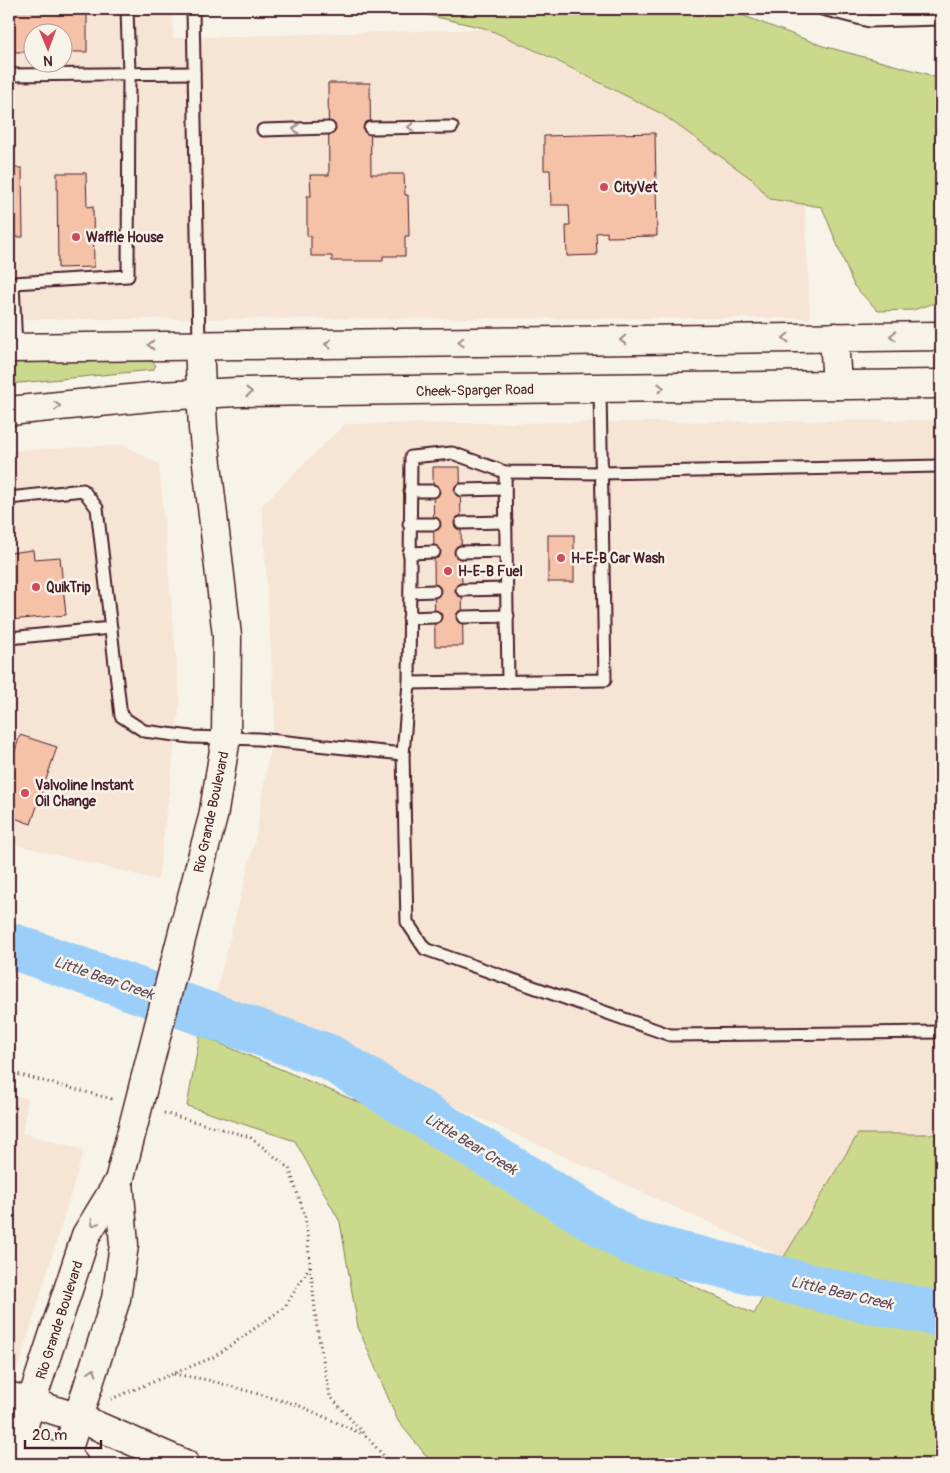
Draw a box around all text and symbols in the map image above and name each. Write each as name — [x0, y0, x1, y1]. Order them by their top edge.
north arrow — [22, 22, 72, 72]
text: N — [43, 52, 53, 69]
one-way arrow — [407, 122, 415, 133]
one-way arrow — [292, 124, 300, 134]
place label: CityVet — [614, 179, 658, 196]
marker: CityVet — [598, 181, 610, 193]
place label: Waffle House — [86, 229, 165, 246]
marker: Waffle House — [70, 231, 82, 243]
one-way arrow — [888, 331, 896, 341]
one-way arrow — [781, 332, 789, 343]
one-way arrow — [619, 334, 627, 345]
one-way arrow — [456, 336, 464, 347]
one-way arrow — [323, 339, 331, 349]
one-way arrow — [146, 340, 154, 351]
street label: Cheek-Sparger Road — [416, 381, 534, 400]
one-way arrow — [658, 383, 666, 393]
one-way arrow — [246, 387, 254, 397]
one-way arrow — [54, 400, 62, 411]
place label: H-E-B Car Wash — [571, 550, 665, 567]
marker: H-E-B Car Wash — [555, 552, 567, 564]
place label: H-E-B Fuel — [458, 563, 523, 580]
marker: H-E-B Fuel — [442, 565, 454, 577]
place label: QuikTrip — [46, 579, 91, 596]
marker: QuikTrip — [30, 581, 42, 593]
street label: Rio Grande Boulevard — [190, 750, 233, 874]
place label: Valvoline Instant Oil Change — [35, 777, 134, 810]
marker: Valvoline Instant Oil Change — [19, 787, 31, 799]
water label: Little Bear Creek — [51, 953, 158, 1005]
water label: Little Bear Creek — [421, 1109, 522, 1180]
one-way arrow — [90, 1217, 100, 1226]
street label: Rio Grande Boulevard — [32, 1259, 87, 1382]
water label: Little Bear Creek — [789, 1273, 897, 1315]
one-way arrow — [87, 1368, 97, 1376]
scale bar — [25, 1418, 101, 1450]
text: 20 m — [32, 1426, 67, 1445]

